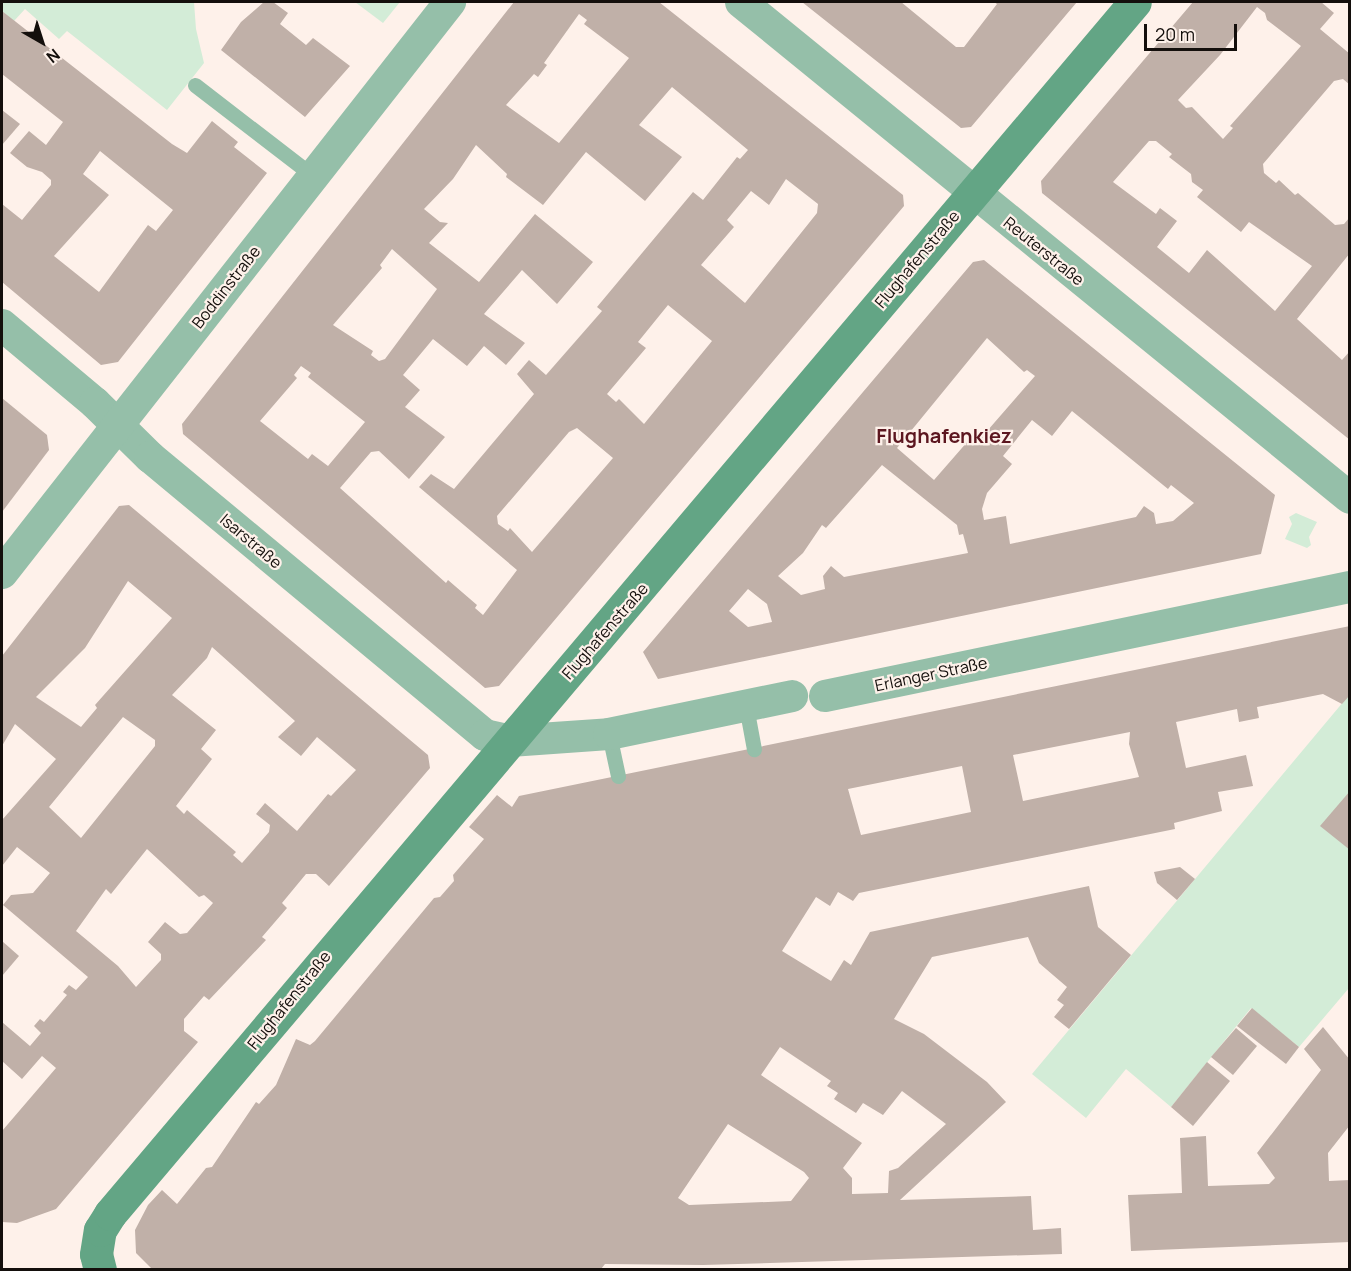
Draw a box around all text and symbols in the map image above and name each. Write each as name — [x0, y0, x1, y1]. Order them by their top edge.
north arrow — [12, 12, 72, 72]
scale bar — [1147, 12, 1240, 50]
text: 20 m — [1155, 22, 1195, 46]
text: N — [42, 44, 65, 68]
street label: Flughafenstraße — [871, 206, 963, 312]
street label: Reuterstraße — [1000, 213, 1088, 289]
street label: Boddinstraße — [188, 242, 264, 332]
district label: Flughafenkiez — [876, 423, 1012, 447]
street label: Isarstraße — [216, 510, 286, 572]
street label: Flughafenstraße — [558, 579, 652, 683]
street label: Erlanger Straße — [873, 653, 989, 695]
street label: Flughafenstraße — [243, 947, 335, 1053]

